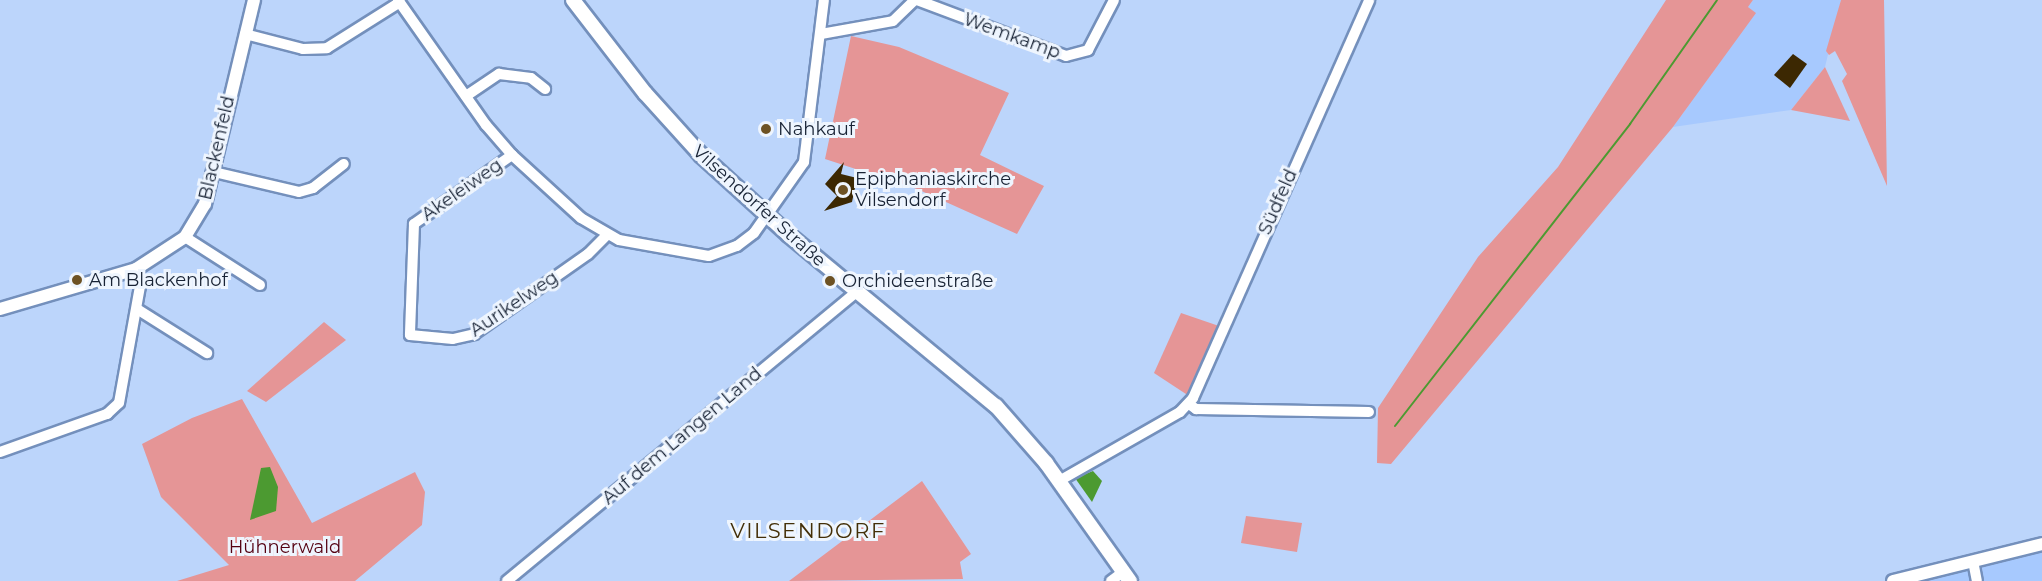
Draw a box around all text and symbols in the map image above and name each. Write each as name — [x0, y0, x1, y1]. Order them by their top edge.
street label: Wemkamp — [961, 8, 1063, 64]
street label: Blackenfeld — [195, 94, 239, 202]
place label: Nahkauf — [778, 118, 855, 140]
marker: Nahkauf — [759, 122, 773, 136]
street label: Vilsendorfer Straße — [688, 141, 830, 271]
street label: Akeleiweg — [418, 154, 506, 226]
street label: Südfeld — [1254, 166, 1302, 238]
place label: Epiphaniaskirche Vilsendorf — [855, 169, 1011, 212]
marker: Epiphaniaskirche Vilsendorf — [836, 183, 850, 197]
street label: Aurikelweg — [466, 267, 562, 341]
place label: Am Blackenhof — [89, 269, 228, 291]
place label: Orchideenstraße — [842, 270, 993, 292]
marker: Am Blackenhof — [70, 273, 84, 287]
marker: Orchideenstraße — [823, 274, 837, 288]
street label: Auf dem Langen Land — [598, 363, 766, 509]
district label: VILSENDORF — [730, 518, 886, 544]
park label: Hühnerwald — [229, 536, 341, 558]

